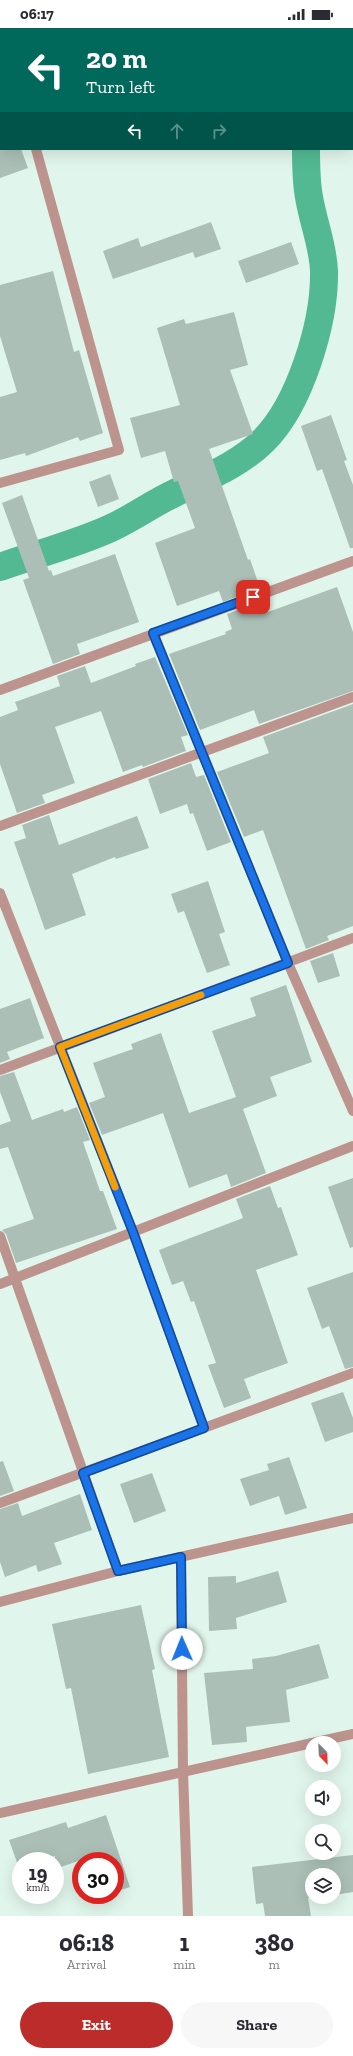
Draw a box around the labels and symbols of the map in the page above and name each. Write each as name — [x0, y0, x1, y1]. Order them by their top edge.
pin — [236, 580, 270, 614]
position arrow — [161, 1628, 203, 1670]
north arrow — [305, 1736, 341, 1772]
speed limit sign: 30 — [72, 1852, 124, 1904]

